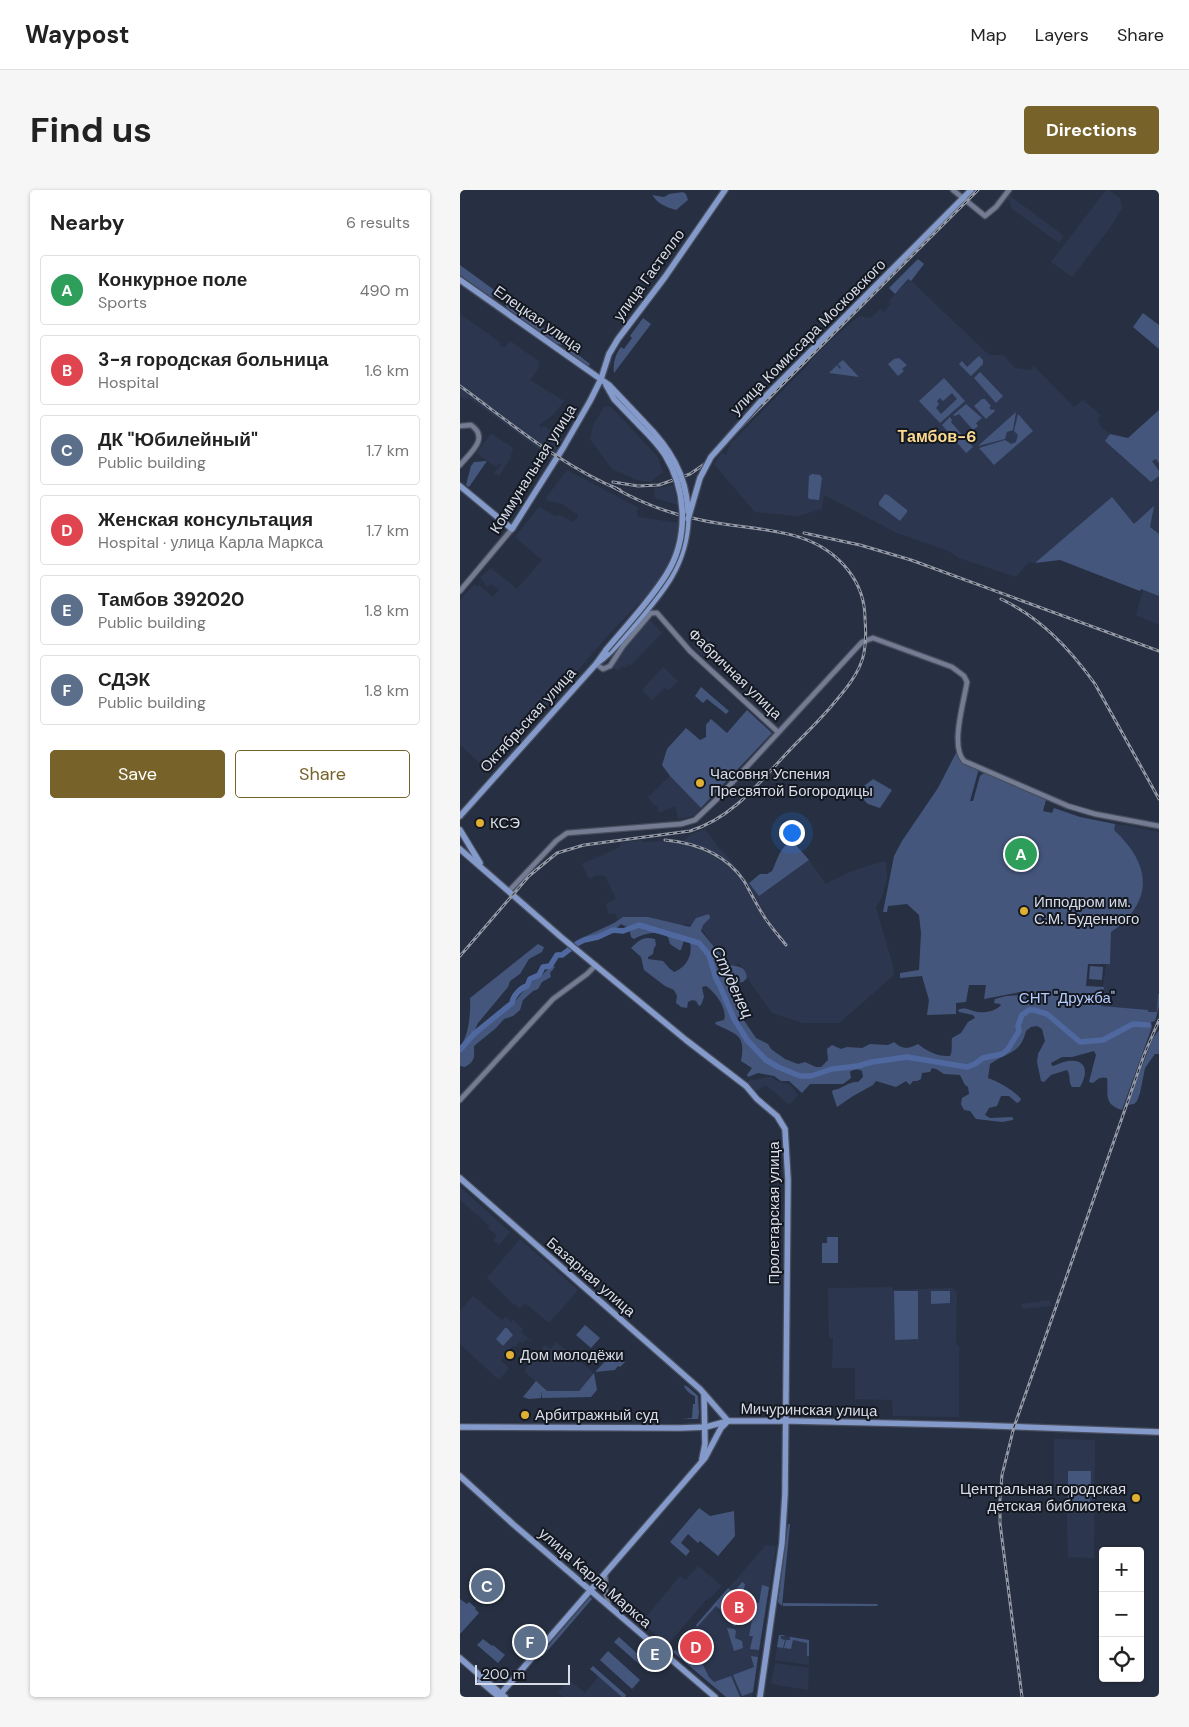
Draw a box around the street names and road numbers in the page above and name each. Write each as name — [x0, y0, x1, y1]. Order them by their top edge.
street label: улица Гастелло — [609, 225, 689, 325]
street label: улица Комиссара Московского — [726, 255, 890, 419]
street label: Елецкая улица — [490, 281, 587, 357]
street label: Коммунальная улица — [485, 400, 581, 537]
street label: Фабричная улица — [684, 624, 787, 724]
street label: Октябрьская улица — [476, 663, 581, 777]
street label: Пролетарская улица — [764, 1141, 784, 1285]
street label: Базарная улица — [542, 1233, 640, 1322]
street label: Мичуринская улица — [740, 1399, 878, 1421]
street label: улица Карла Маркса — [534, 1523, 656, 1633]

